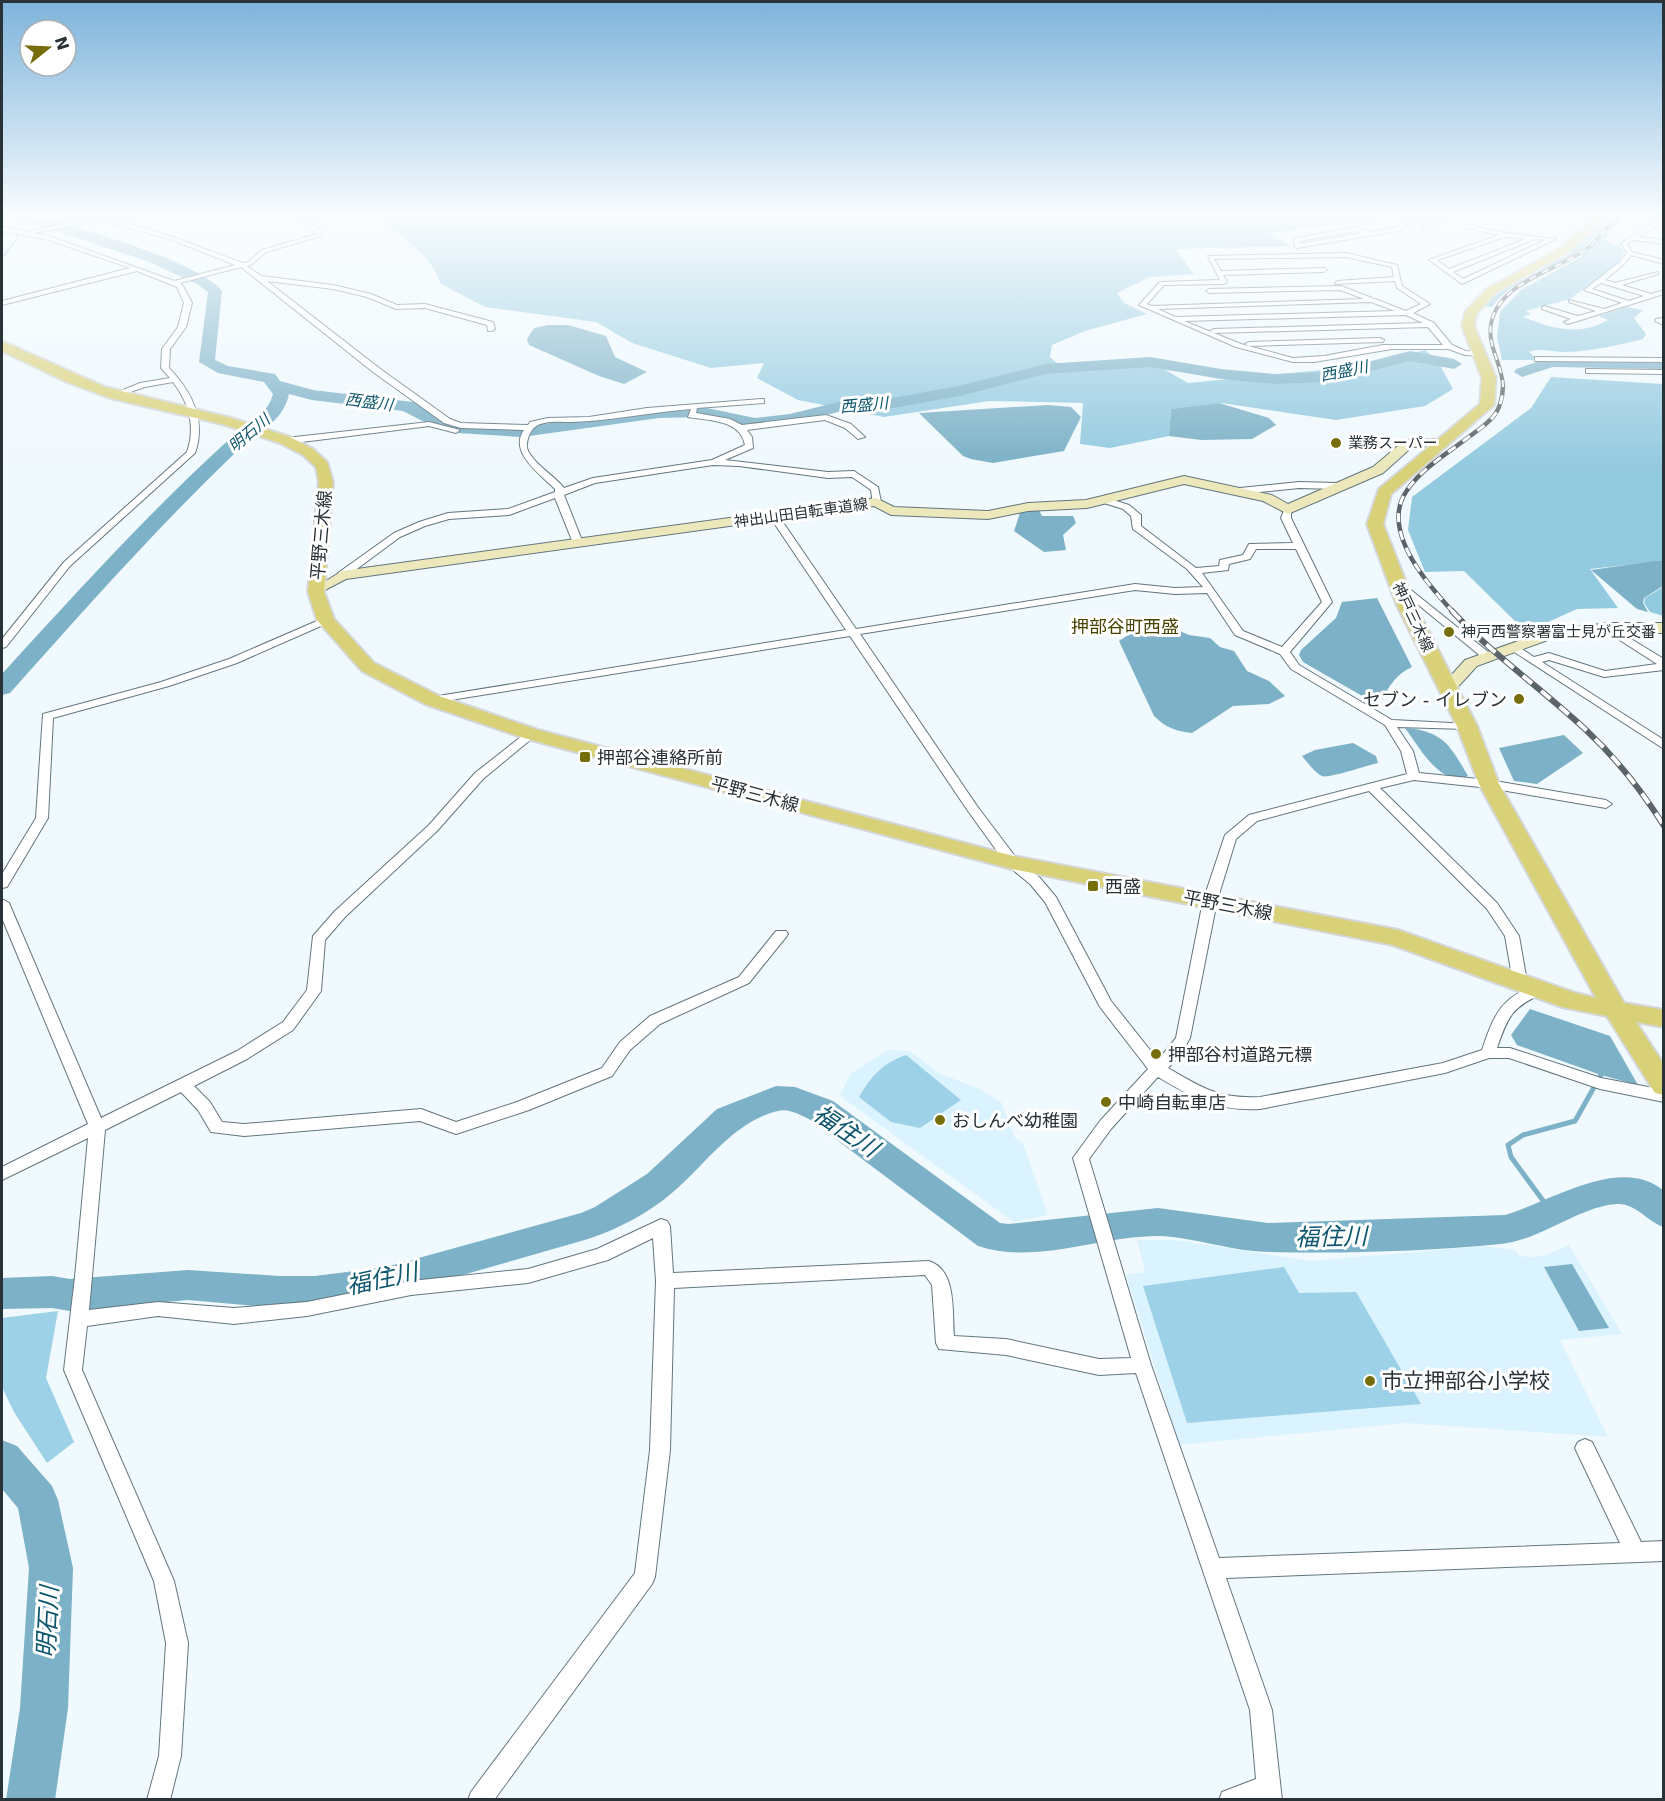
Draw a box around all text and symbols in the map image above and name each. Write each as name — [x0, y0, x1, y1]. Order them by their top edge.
north arrow — [18, 18, 78, 78]
text: N — [51, 34, 73, 53]
water label: 西盛川 — [1319, 357, 1371, 385]
water label: 西盛川 — [344, 390, 396, 415]
water label: 西盛川 — [839, 393, 891, 417]
water label: 明石川 — [225, 409, 275, 456]
place label: 業務スーパー — [1348, 434, 1438, 452]
marker: 業務スーパー — [1329, 436, 1343, 450]
street label: 平野三木線 — [307, 489, 335, 581]
street label: 神出山田自転車道線 — [733, 495, 869, 531]
street label: 神戸三木線 — [1389, 579, 1437, 655]
district label: 押部谷町西盛 — [1071, 616, 1179, 637]
place label: 神戸西警察署富士見が丘交番 — [1461, 623, 1656, 641]
marker: 神戸西警察署富士見が丘交番 — [1442, 625, 1456, 639]
place label: セブン - イレブン — [1363, 689, 1507, 710]
marker: セブン - イレブン — [1512, 692, 1526, 706]
place label: 押部谷連絡所前 — [597, 747, 723, 768]
marker: 押部谷連絡所前 — [578, 750, 592, 764]
street label: 平野三木線 — [709, 772, 801, 816]
place label: 西盛 — [1105, 876, 1141, 897]
marker: 西盛 — [1086, 879, 1100, 893]
street label: 平野三木線 — [1182, 886, 1274, 924]
place label: 押部谷村道路元標 — [1168, 1044, 1312, 1065]
marker: 押部谷村道路元標 — [1149, 1047, 1163, 1061]
place label: 中崎自転車店 — [1118, 1092, 1226, 1113]
marker: 中崎自転車店 — [1099, 1095, 1113, 1109]
water label: 福住川 — [808, 1099, 886, 1164]
place label: おしんべ幼稚園 — [952, 1110, 1078, 1131]
marker: おしんべ幼稚園 — [933, 1113, 947, 1127]
water label: 福住川 — [1295, 1222, 1370, 1252]
water label: 福住川 — [344, 1257, 423, 1300]
place label: 市立押部谷小学校 — [1382, 1369, 1550, 1393]
marker: 市立押部谷小学校 — [1363, 1374, 1377, 1388]
water label: 明石川 — [32, 1582, 64, 1659]

